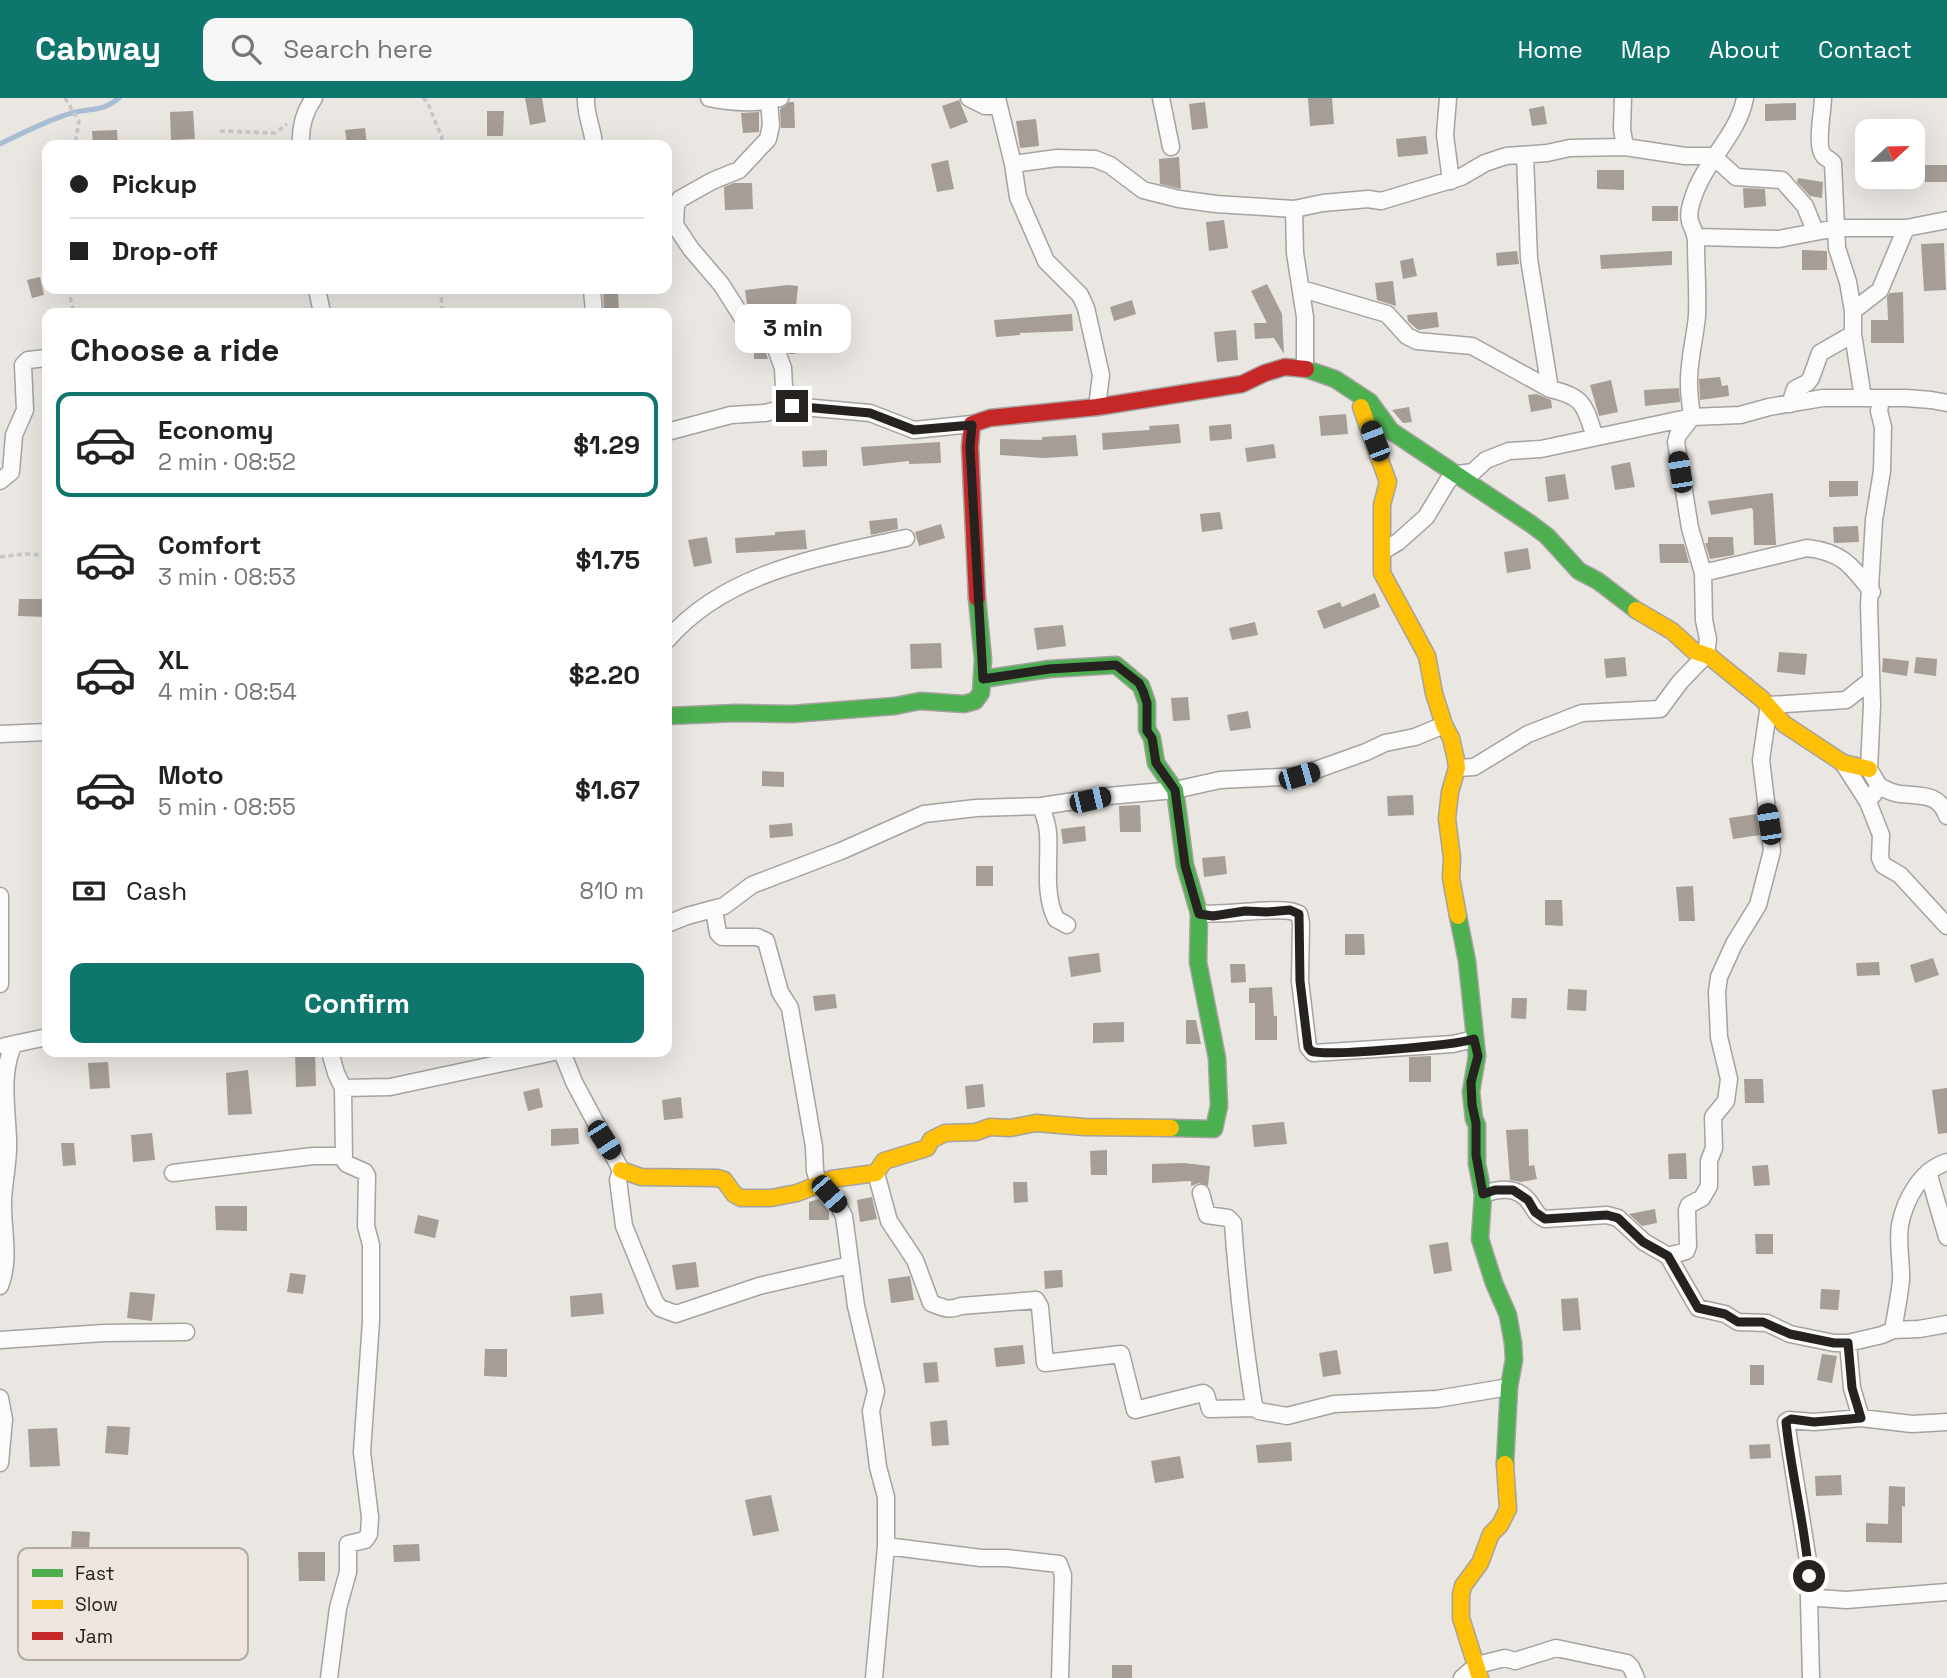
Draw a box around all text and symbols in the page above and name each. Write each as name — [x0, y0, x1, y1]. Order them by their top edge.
search box — [203, 18, 693, 81]
text: Cabway — [35, 28, 161, 70]
icon: search — [227, 30, 265, 68]
text: Search here — [283, 32, 433, 66]
text: Home — [1517, 34, 1583, 65]
text: Map — [1621, 34, 1671, 65]
text: About — [1709, 34, 1780, 65]
text: Contact — [1818, 34, 1912, 65]
north arrow — [1855, 119, 1925, 189]
map controls — [1855, 119, 1925, 189]
text: Pickup — [112, 167, 197, 201]
text: Drop-off — [112, 234, 218, 268]
callout: 3 min — [734, 304, 850, 354]
text: 3 min — [763, 313, 823, 343]
text: Choose a ride — [70, 330, 280, 370]
route end — [776, 390, 808, 422]
icon: car — [74, 413, 137, 476]
text: Economy — [158, 413, 274, 447]
car — [1358, 418, 1393, 464]
text: $1.29 — [573, 428, 640, 462]
text: 2 min · 08:52 — [158, 447, 296, 477]
car — [1667, 450, 1694, 494]
icon: car — [74, 528, 137, 591]
text: Comfort — [158, 528, 261, 562]
text: $1.75 — [576, 543, 640, 577]
text: 3 min · 08:53 — [158, 562, 296, 592]
icon: car — [74, 643, 137, 706]
text: XL — [158, 643, 189, 677]
text: $2.20 — [569, 658, 640, 692]
text: 4 min · 08:54 — [158, 677, 297, 707]
icon: car — [74, 758, 137, 821]
text: Moto — [158, 758, 224, 792]
car — [1276, 760, 1323, 792]
text: $1.67 — [575, 773, 640, 807]
car — [1068, 785, 1113, 815]
text: 5 min · 08:55 — [158, 792, 296, 822]
car — [1756, 802, 1783, 846]
icon: cash — [70, 872, 108, 910]
text: Cash — [126, 874, 187, 908]
text: 810 m — [580, 876, 644, 906]
button: Confirm — [70, 963, 644, 1043]
car — [584, 1117, 625, 1163]
car — [808, 1171, 851, 1217]
legend — [18, 1548, 248, 1660]
route start — [1793, 1560, 1825, 1592]
text: Fast — [75, 1561, 115, 1586]
text: Slow — [75, 1592, 118, 1617]
text: Jam — [75, 1624, 113, 1649]

